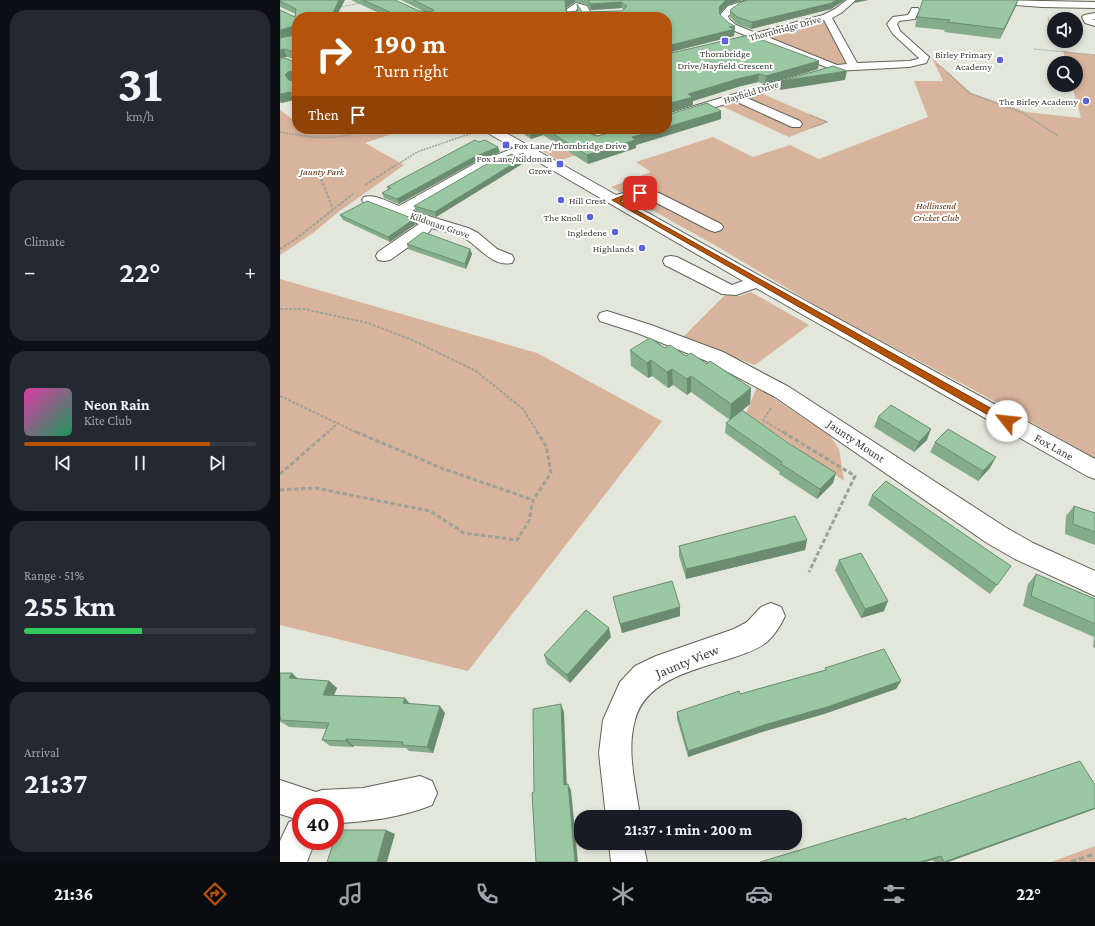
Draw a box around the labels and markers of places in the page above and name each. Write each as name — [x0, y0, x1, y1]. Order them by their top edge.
marker: Thornbridge Drive/Hayfield Crescent — [720, 36, 730, 46]
place label: Thornbridge Drive/Hayfield Crescent — [677, 48, 773, 71]
place label: Birley Primary Academy — [935, 49, 992, 72]
marker: Birley Primary Academy — [995, 55, 1005, 65]
place label: The Birley Academy — [999, 96, 1078, 107]
marker: The Birley Academy — [1081, 96, 1091, 106]
marker: Fox Lane/Thornbridge Drive — [501, 140, 511, 150]
place label: Fox Lane/Thornbridge Drive — [514, 140, 628, 151]
place label: Fox Lane/Kildonan Grove — [477, 153, 553, 176]
marker: Fox Lane/Kildonan Grove — [555, 159, 565, 169]
pin — [623, 176, 657, 210]
marker: Hill Crest — [556, 195, 566, 205]
place label: Hill Crest — [569, 195, 607, 206]
place label: The Knoll — [544, 212, 582, 223]
marker: The Knoll — [585, 212, 595, 222]
place label: Ingledene — [567, 227, 608, 238]
marker: Ingledene — [610, 227, 620, 237]
place label: Highlands — [593, 243, 634, 254]
marker: Highlands — [637, 243, 647, 253]

